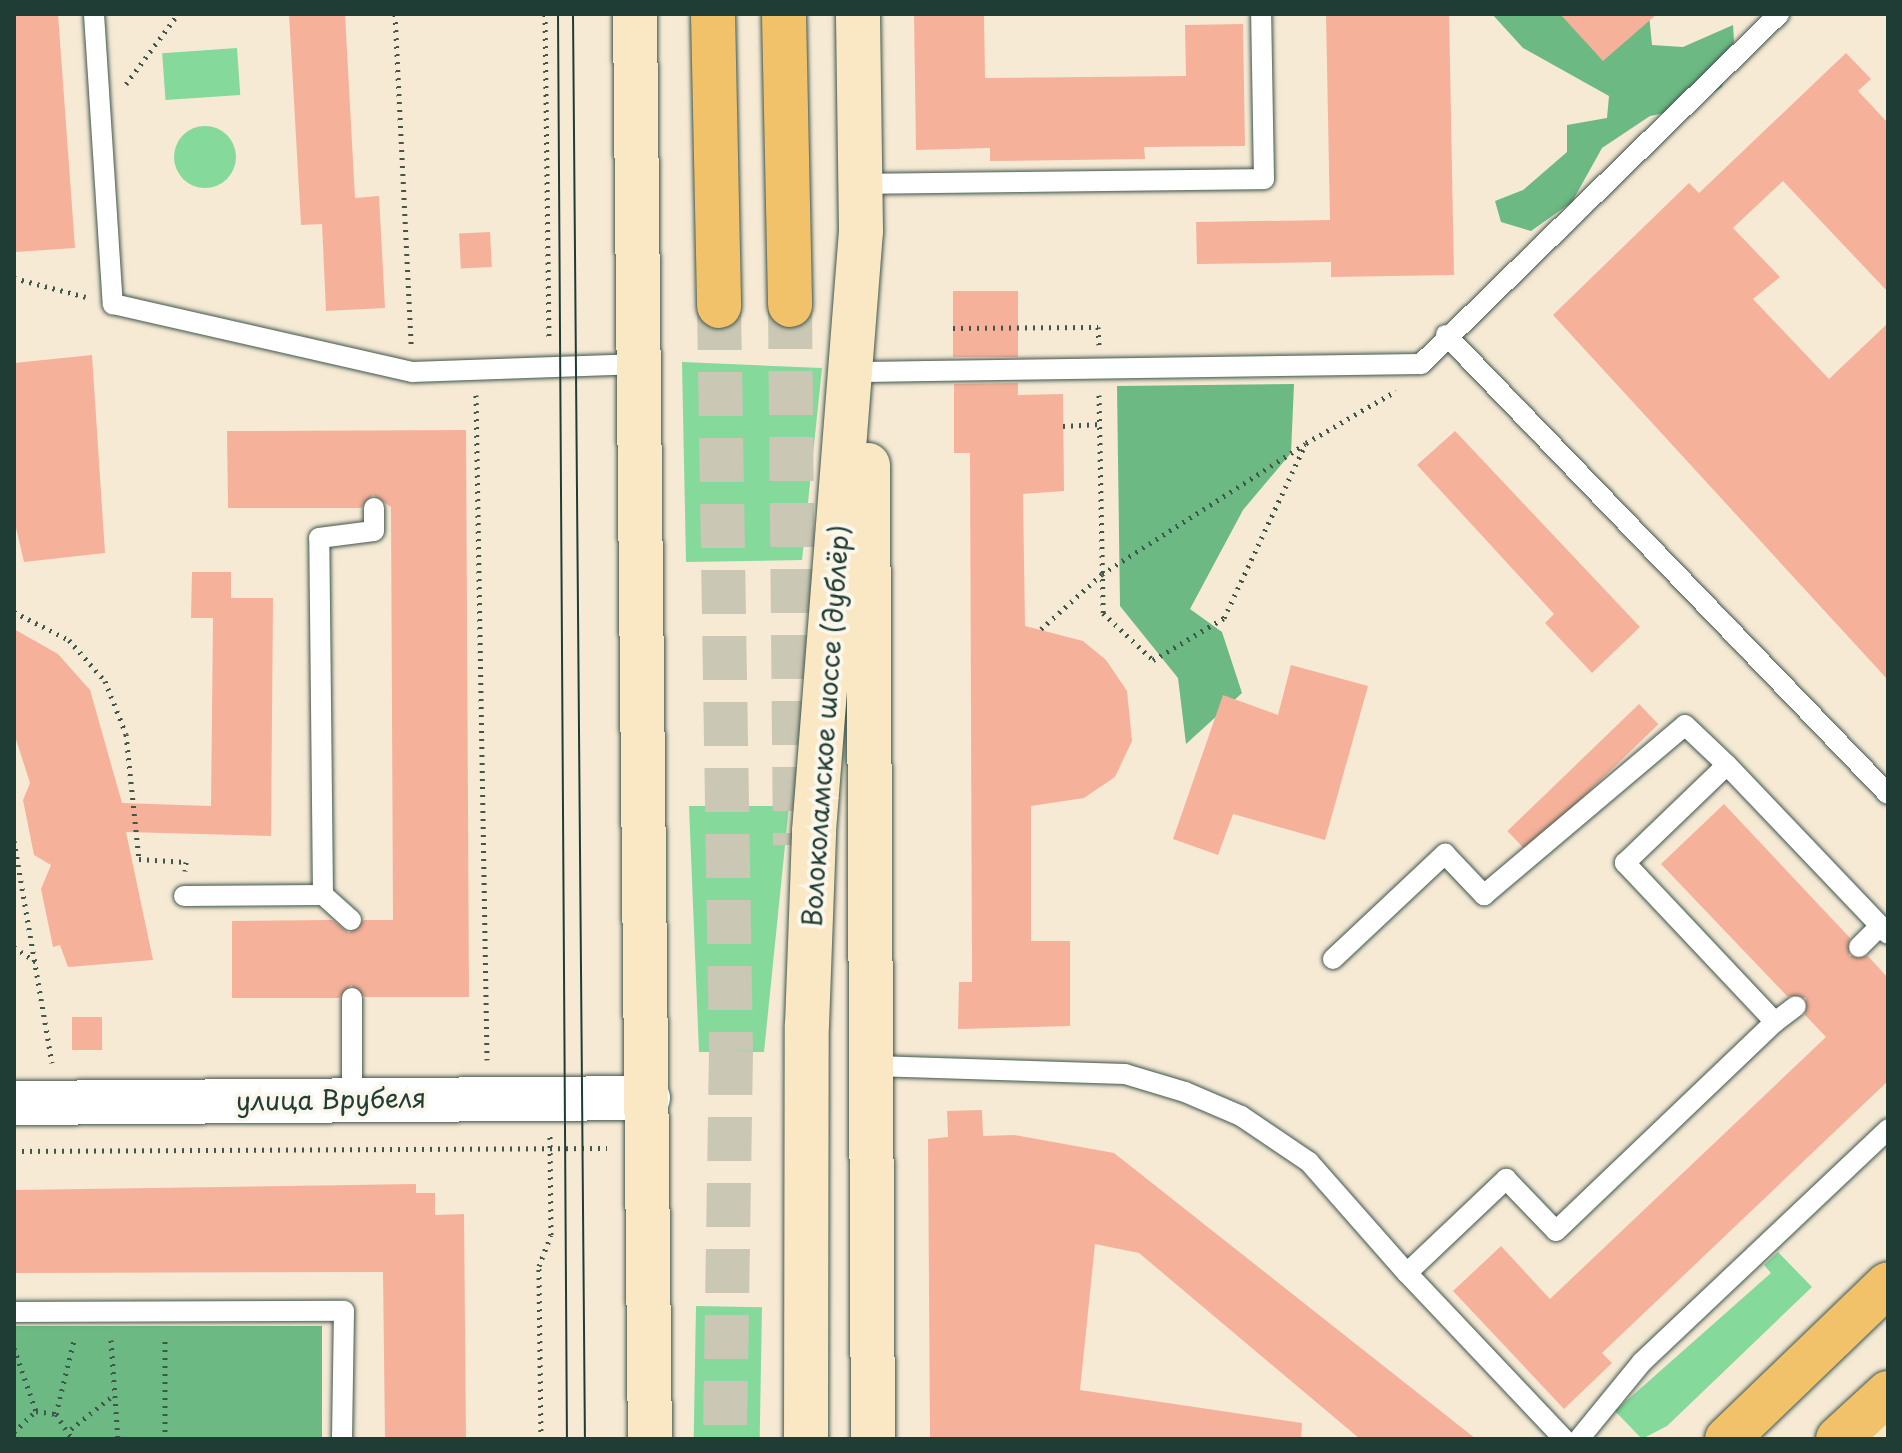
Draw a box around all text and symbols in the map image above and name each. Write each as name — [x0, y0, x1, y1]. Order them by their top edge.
street label: Волоколамское шоссе (дублёр) — [795, 524, 855, 928]
street label: улица Врубеля — [235, 1082, 427, 1116]

